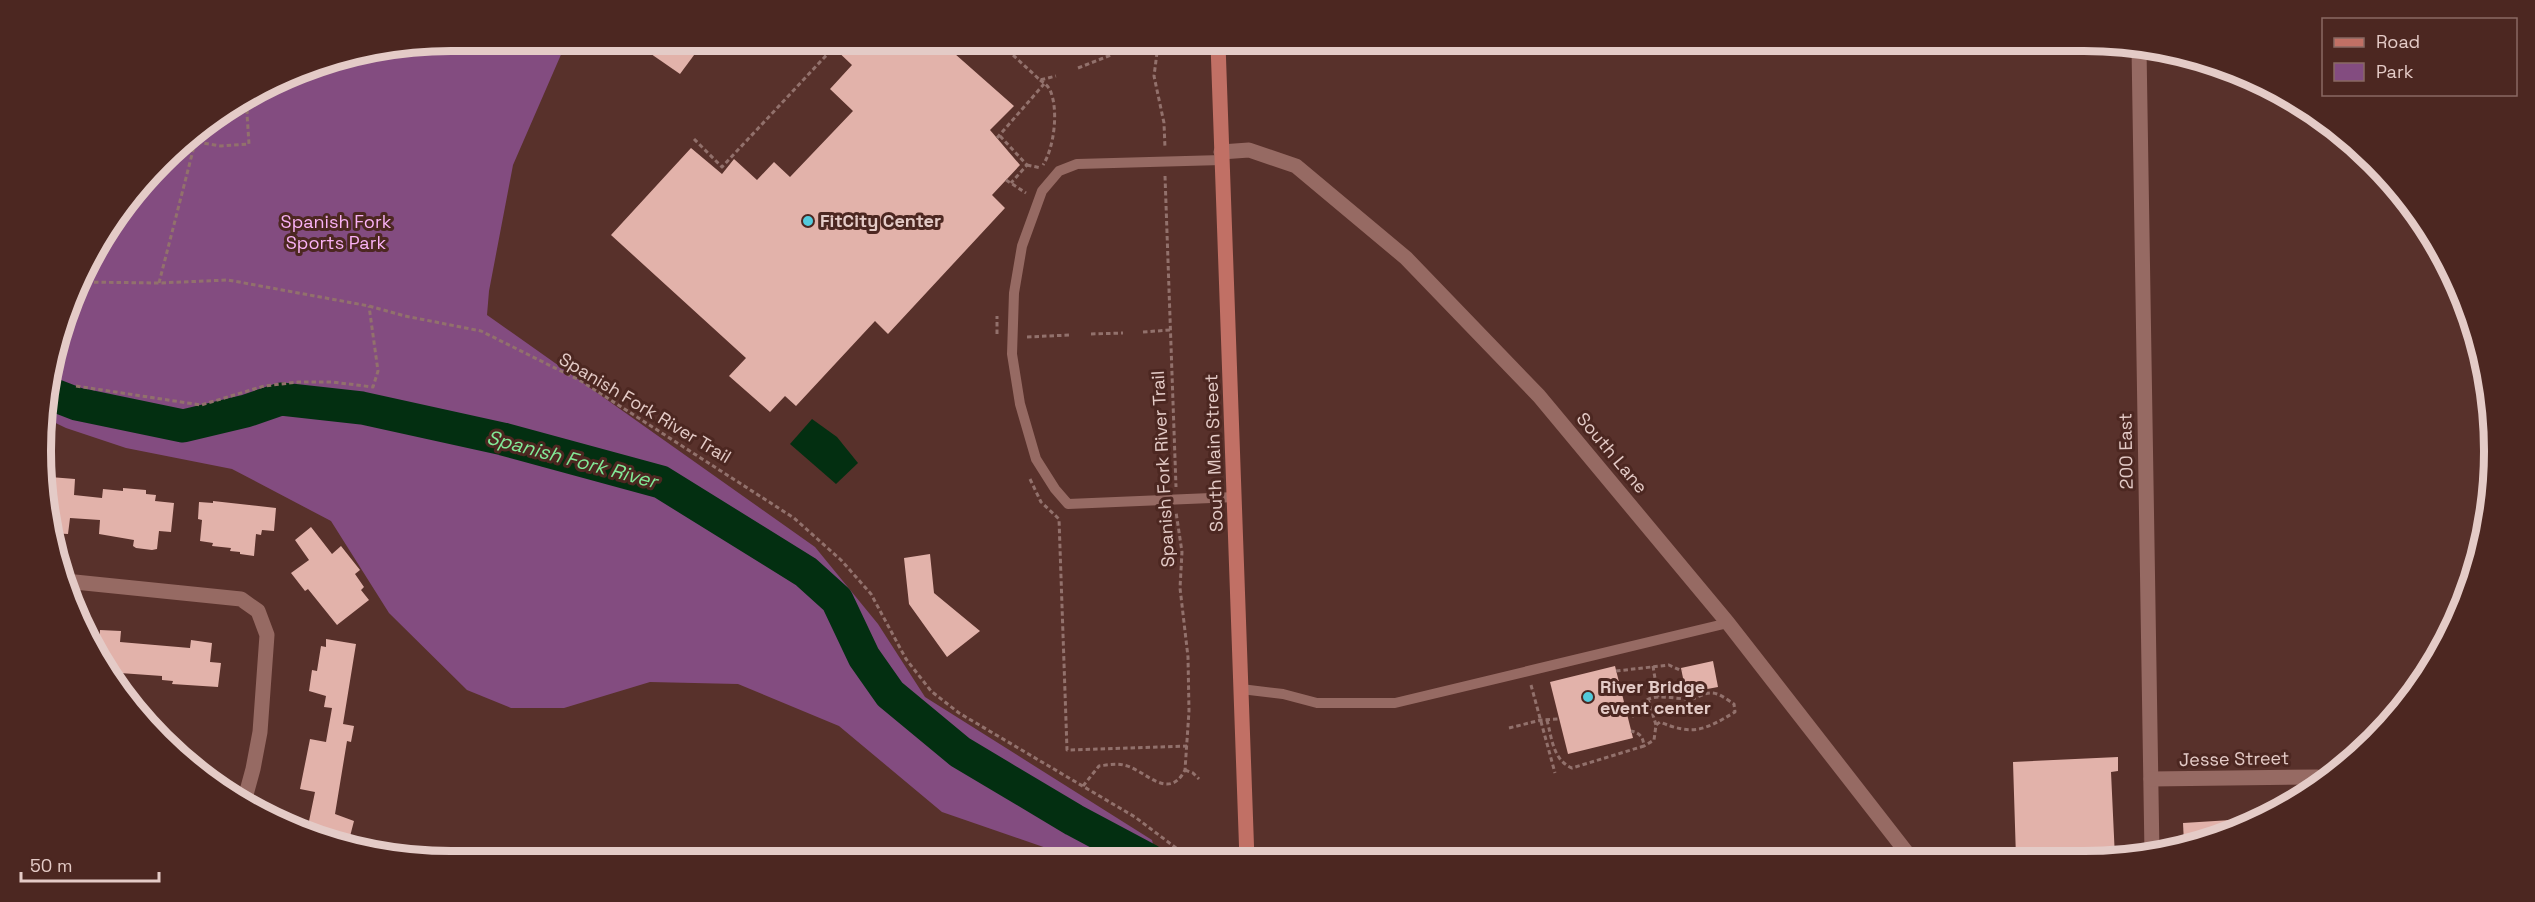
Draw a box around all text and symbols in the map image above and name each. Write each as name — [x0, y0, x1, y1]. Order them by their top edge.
legend — [2322, 18, 2517, 96]
text: Road — [2376, 30, 2420, 53]
text: Park — [2376, 60, 2414, 83]
place label: FitCity Center — [820, 209, 941, 232]
park label: Spanish Fork Sports Park — [281, 210, 392, 254]
marker: FitCity Center — [801, 214, 815, 228]
street label: Spanish Fork River Trail — [555, 348, 735, 468]
street label: Spanish Fork River Trail — [1146, 370, 1179, 568]
street label: South Main Street — [1199, 374, 1228, 532]
street label: South Lane — [1572, 407, 1653, 498]
street label: 200 East — [2113, 413, 2138, 489]
water label: Spanish Fork River — [484, 425, 660, 493]
place label: River Bridge event center — [1600, 675, 1711, 719]
marker: River Bridge event center — [1581, 690, 1595, 704]
street label: Jesse Street — [2179, 746, 2289, 771]
scale bar — [21, 845, 159, 883]
text: 50 m — [30, 854, 72, 877]

